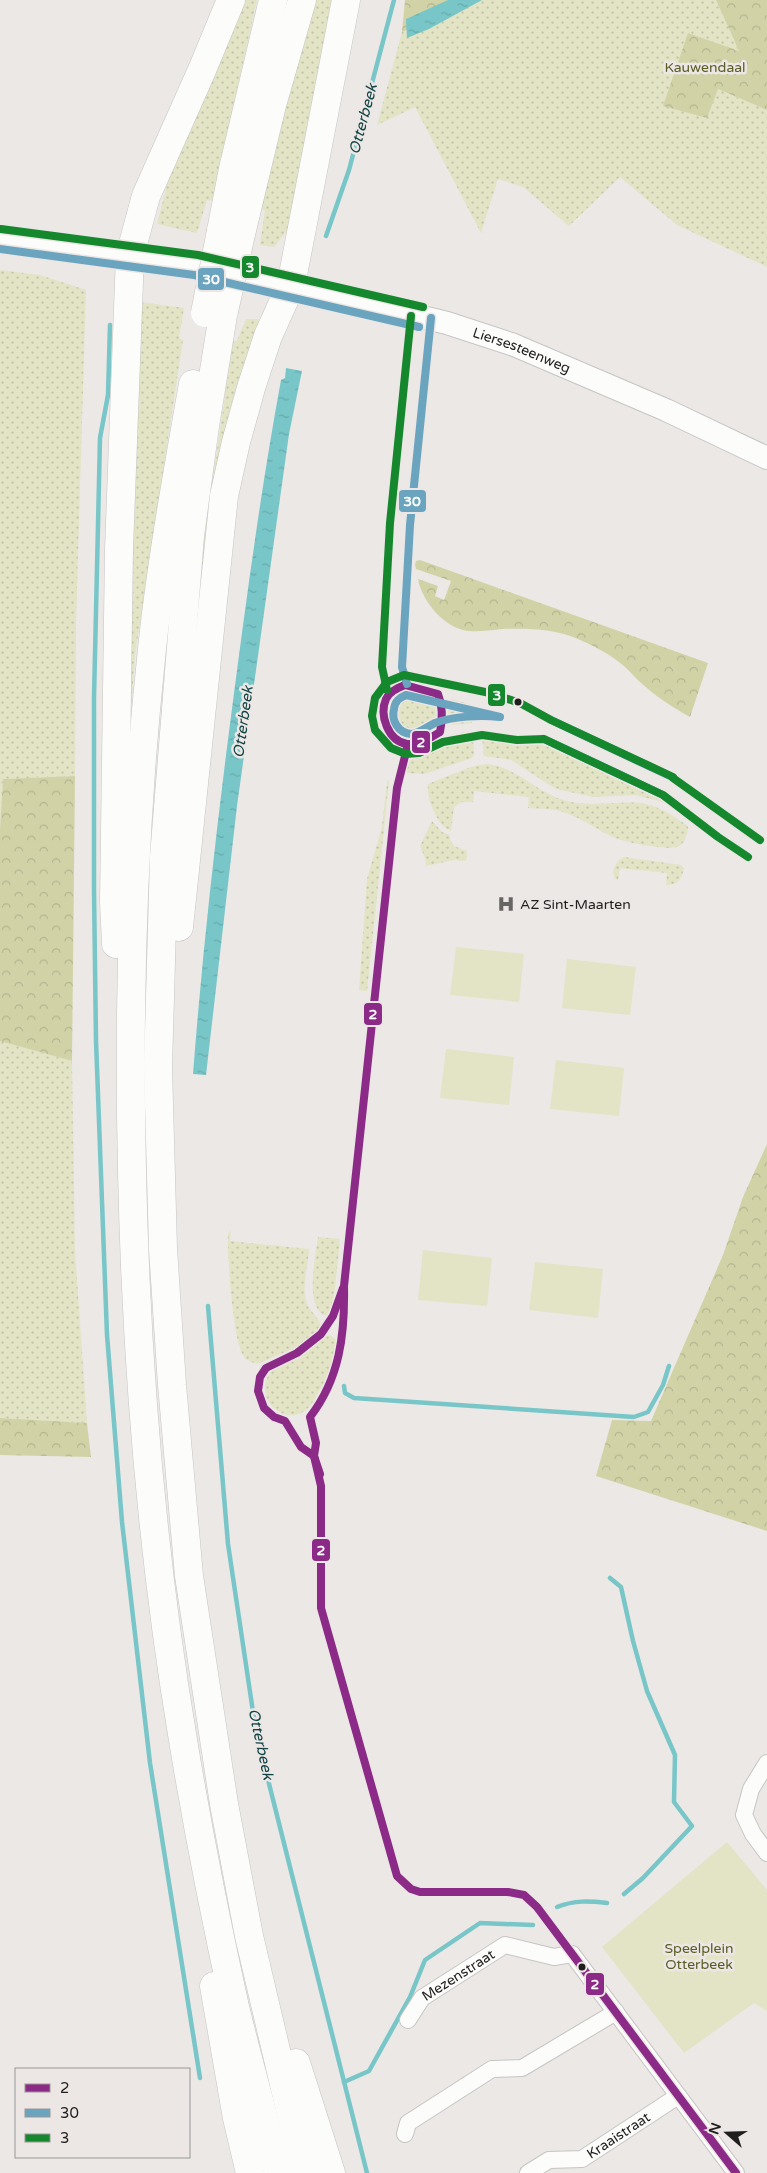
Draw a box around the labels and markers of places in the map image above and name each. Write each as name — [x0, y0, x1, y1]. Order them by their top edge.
unlabelled marker — [513, 697, 523, 707]
hospital icon: AZ Sint-Maarten — [496, 894, 516, 914]
place label: AZ Sint-Maarten — [520, 896, 631, 913]
unlabelled marker — [577, 1962, 587, 1972]

